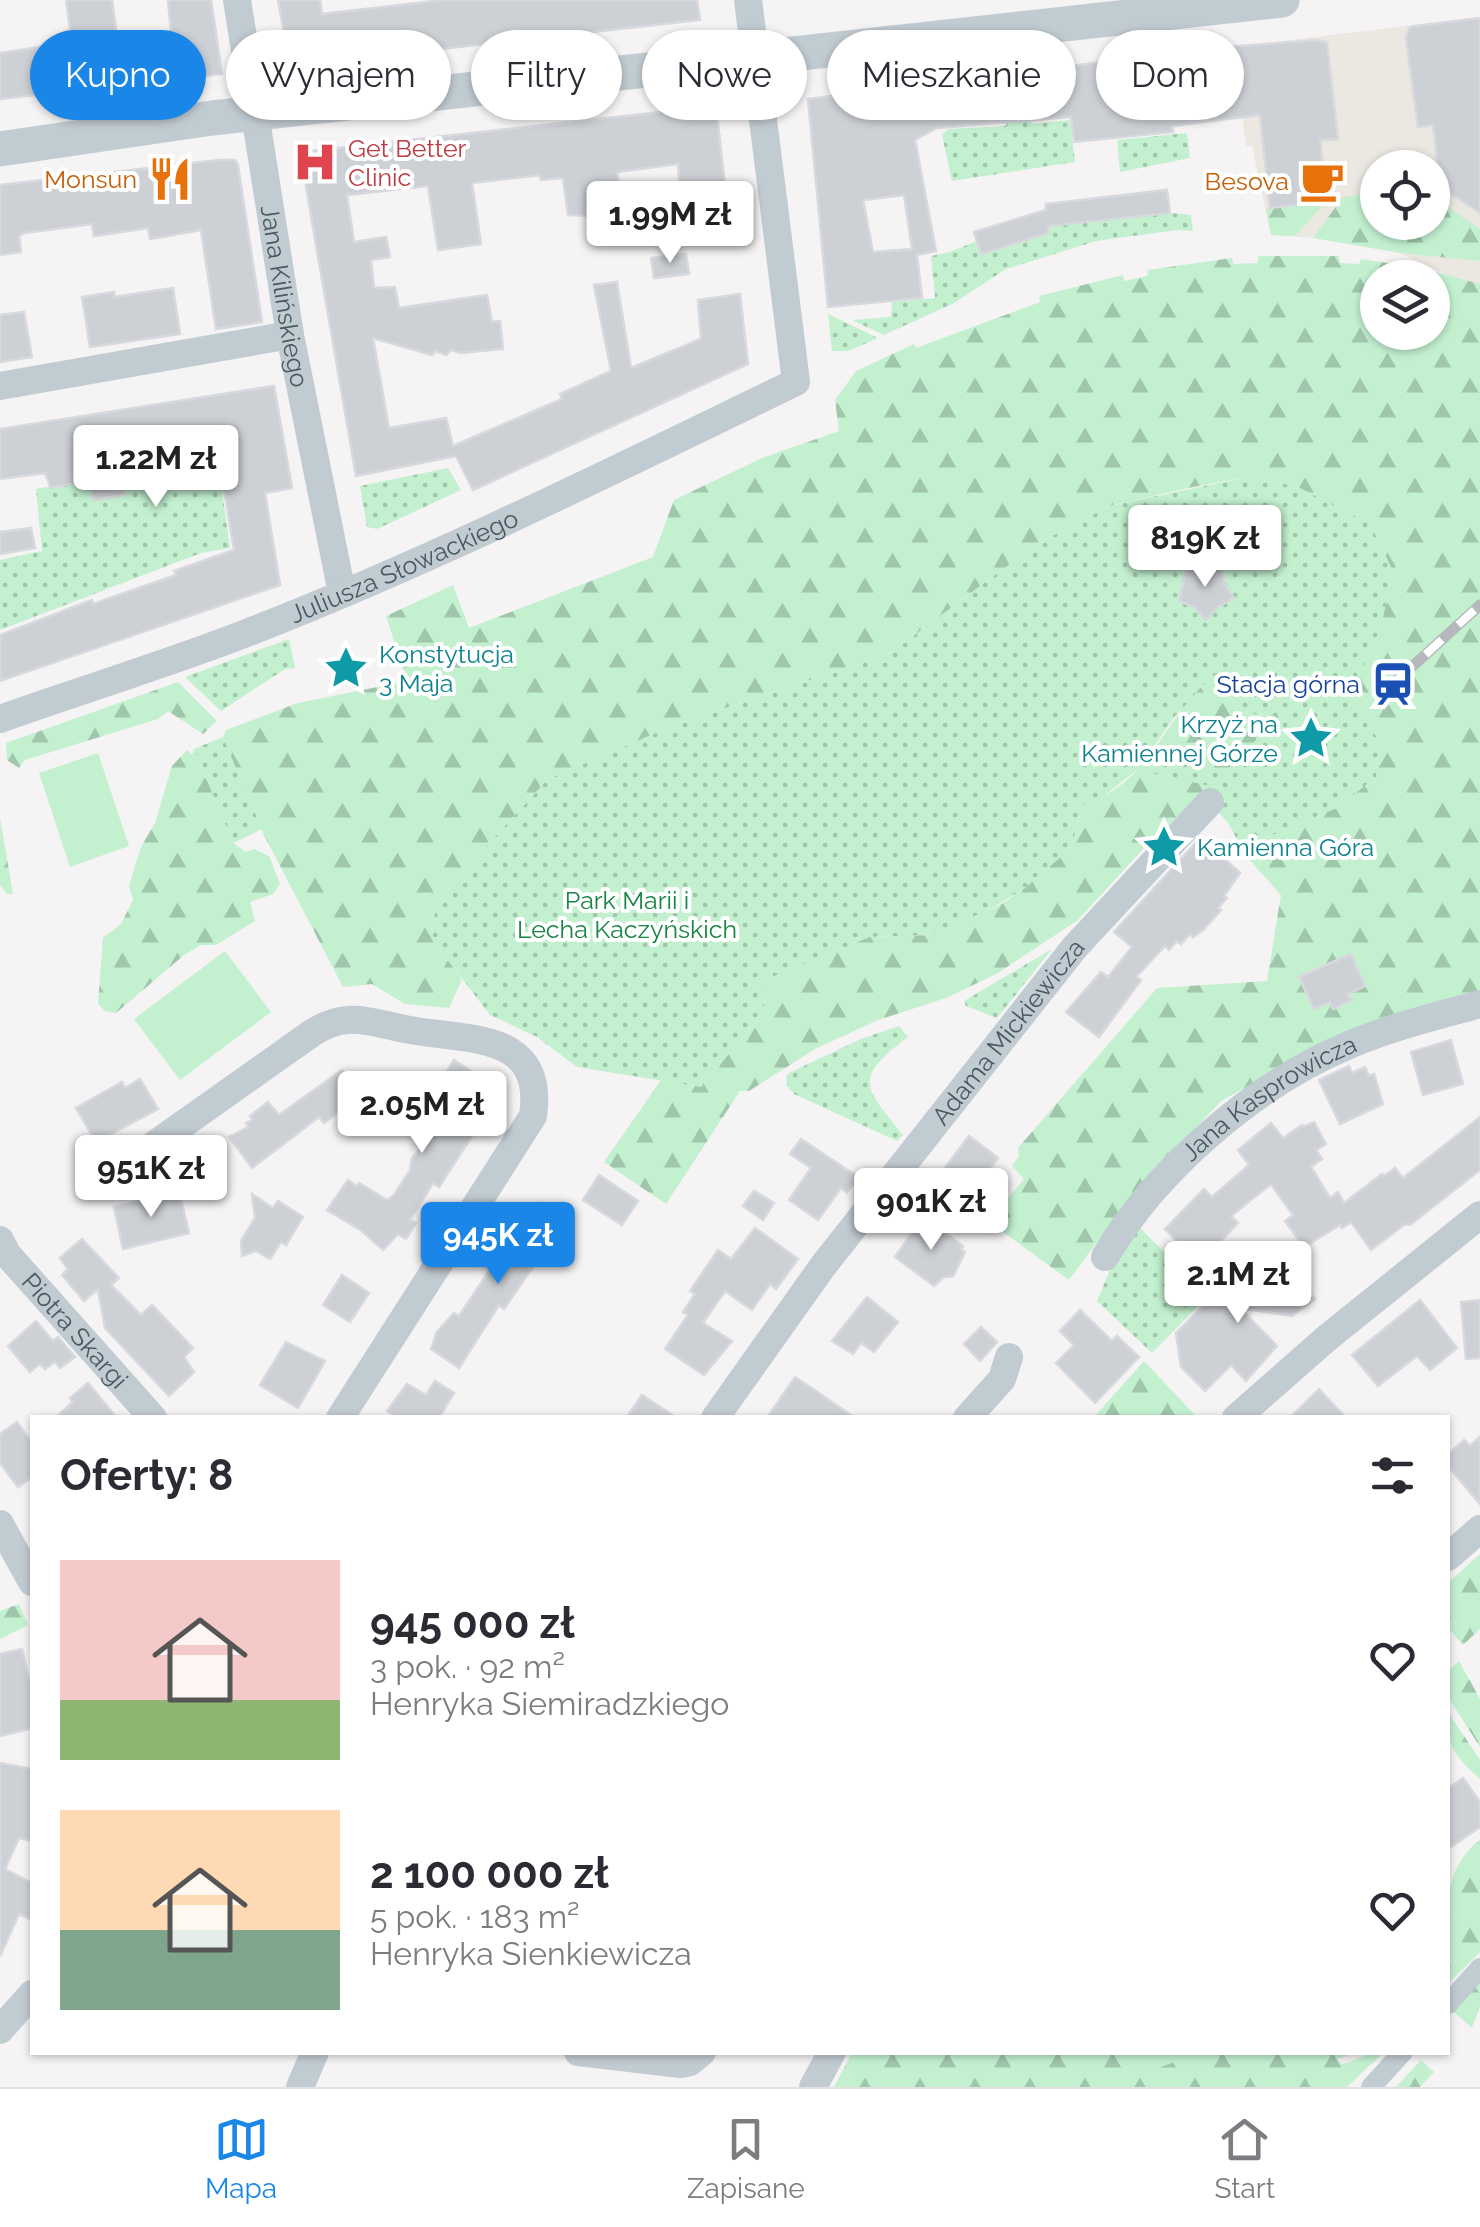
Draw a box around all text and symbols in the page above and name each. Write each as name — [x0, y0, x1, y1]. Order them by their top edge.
chip: Kupno — [30, 30, 206, 120]
chip: Wynajem — [226, 30, 451, 120]
chip: Filtry — [471, 30, 622, 120]
chip: Nowe — [642, 30, 807, 120]
chip: Mieszkanie — [827, 30, 1076, 120]
chip: Dom — [1096, 30, 1244, 120]
place label: Get Better Clinic — [348, 133, 467, 192]
hospital icon: Get Better Clinic — [291, 138, 339, 186]
map controls — [1360, 150, 1450, 350]
button: locate — [1360, 150, 1450, 240]
restaurant icon: Monsun — [146, 155, 194, 203]
cafe icon: Besova — [1298, 157, 1346, 205]
place label: Monsun — [44, 164, 137, 194]
place label: Besova — [1205, 166, 1289, 196]
pin: 1.99M zł — [567, 181, 773, 266]
text: 1.99M zł — [609, 195, 731, 232]
street label: Jana Kilińskiego — [255, 203, 315, 390]
button: layers — [1360, 260, 1450, 350]
pin: 1.22M zł — [53, 425, 259, 510]
text: 1.22M zł — [95, 439, 217, 476]
street label: Juliusza Słowackiego — [285, 503, 523, 629]
pin: 819K zł — [1113, 505, 1297, 590]
text: 819K zł — [1150, 519, 1260, 556]
place label: Konstytucja 3 Maja — [379, 639, 514, 698]
place icon: Konstytucja 3 Maja — [322, 644, 370, 692]
station icon: Stacja górna — [1369, 660, 1417, 708]
place label: Stacja górna — [1216, 669, 1360, 699]
place label: Krzyż na Kamiennej Górze — [1081, 709, 1278, 768]
place icon: Krzyż na Kamiennej Górze — [1287, 714, 1335, 762]
place icon: Kamienna Góra — [1140, 823, 1188, 871]
place label: Kamienna Góra — [1197, 832, 1374, 862]
park label: Park Marii i Lecha Kaczyńskich — [517, 885, 737, 944]
street label: Adama Mickiewicza — [926, 933, 1091, 1131]
street label: Jana Kasprowicza — [1175, 1029, 1361, 1167]
pin: 2.05M zł — [319, 1071, 525, 1156]
text: 2.05M zł — [360, 1085, 484, 1122]
pin: 951K zł — [59, 1135, 243, 1220]
text: 951K zł — [97, 1149, 205, 1186]
pin: 901K zł — [839, 1168, 1023, 1253]
text: 901K zł — [876, 1182, 986, 1219]
pin: 945K zł — [406, 1202, 590, 1287]
text: 945K zł — [443, 1216, 553, 1253]
pin: 2.1M zł — [1146, 1241, 1330, 1326]
text: 2.1M zł — [1186, 1255, 1290, 1292]
street label: Piotra Skargi — [16, 1267, 134, 1394]
icon: filters — [1365, 1448, 1420, 1503]
text: Oferty: 8 — [60, 1451, 233, 1500]
text: 945 000 zł — [370, 1599, 575, 1648]
icon: home — [140, 1600, 260, 1720]
icon: heart — [1365, 1633, 1420, 1688]
text: 3 pok. · 92 m² — [370, 1648, 565, 1685]
text: Henryka Siemiradzkiego — [370, 1685, 729, 1722]
text: 2 100 000 zł — [370, 1849, 609, 1898]
icon: home — [140, 1850, 260, 1970]
icon: heart — [1365, 1883, 1420, 1938]
text: 5 pok. · 183 m² — [370, 1898, 580, 1935]
text: Henryka Sienkiewicza — [370, 1935, 692, 1972]
tab: Mapa — [205, 2112, 277, 2205]
tab: Zapisane — [687, 2112, 805, 2205]
tab: Start — [1214, 2112, 1275, 2205]

